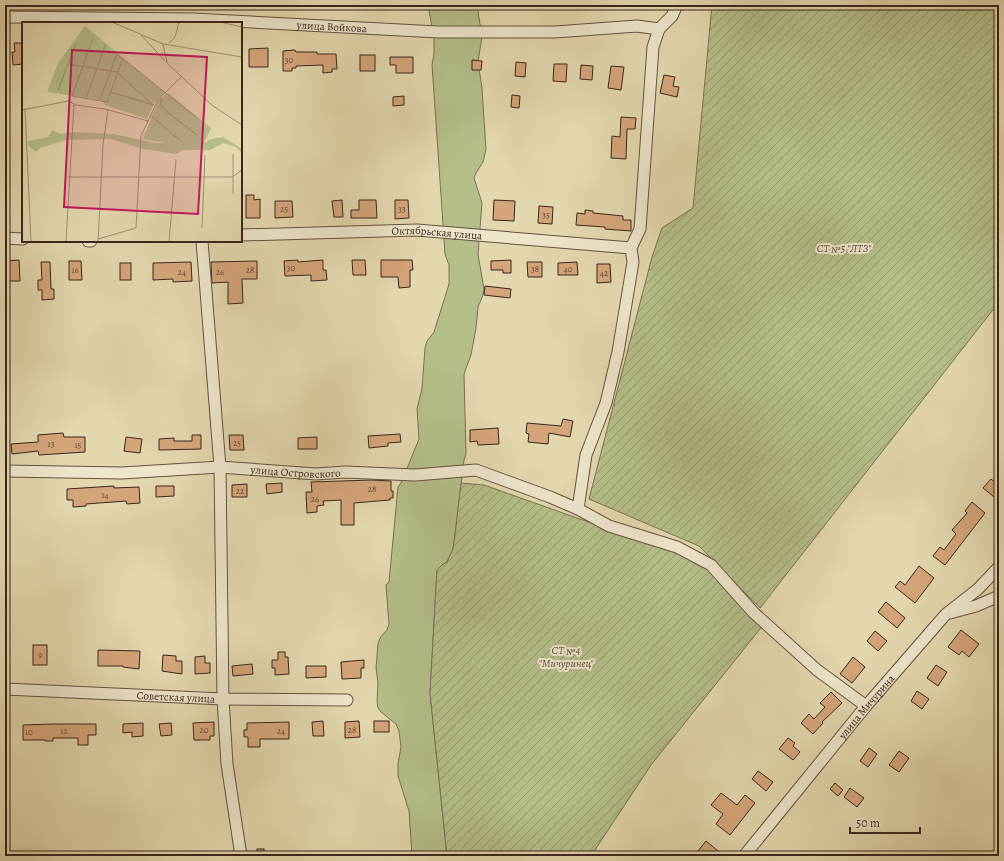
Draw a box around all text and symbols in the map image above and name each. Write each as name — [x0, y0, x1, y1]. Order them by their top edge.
street label: улица Войкова — [295, 17, 368, 36]
inset map — [22, 22, 242, 242]
house number: 30 — [285, 54, 293, 66]
house number: 25 — [280, 203, 288, 215]
house number: 33 — [398, 203, 406, 215]
house number: 35 — [542, 209, 550, 221]
street label: Октябрьская улица — [391, 222, 484, 243]
park label: СТ №5 "ЛТЗ" — [817, 241, 872, 256]
house number: 30 — [287, 262, 295, 274]
house number: 38 — [531, 263, 539, 275]
house number: 40 — [564, 263, 573, 275]
house number: 16 — [71, 264, 79, 276]
house number: 28 — [246, 264, 254, 276]
house number: 24 — [178, 266, 186, 278]
house number: 26 — [216, 266, 224, 278]
house number: 42 — [600, 267, 609, 279]
house number: 25 — [233, 437, 241, 449]
house number: 13 — [48, 438, 55, 450]
house number: 15 — [75, 439, 82, 451]
street label: улица Островского — [249, 462, 342, 482]
house number: 28 — [368, 483, 376, 495]
house number: 22 — [236, 485, 245, 497]
house number: 14 — [101, 489, 109, 501]
house number: 26 — [311, 493, 319, 505]
park label: СТ №4 "Мичуринец" — [538, 643, 594, 671]
house number: 9 — [38, 649, 42, 661]
street label: улица Мичурина — [834, 670, 898, 743]
street label: Советская улица — [136, 688, 216, 706]
house number: 20 — [199, 724, 209, 736]
house number: 28 — [348, 724, 356, 736]
house number: 12 — [60, 725, 68, 737]
house number: 24 — [277, 725, 285, 737]
house number: 10 — [25, 726, 33, 738]
scale bar — [850, 809, 920, 835]
text: 50 m — [856, 815, 880, 831]

